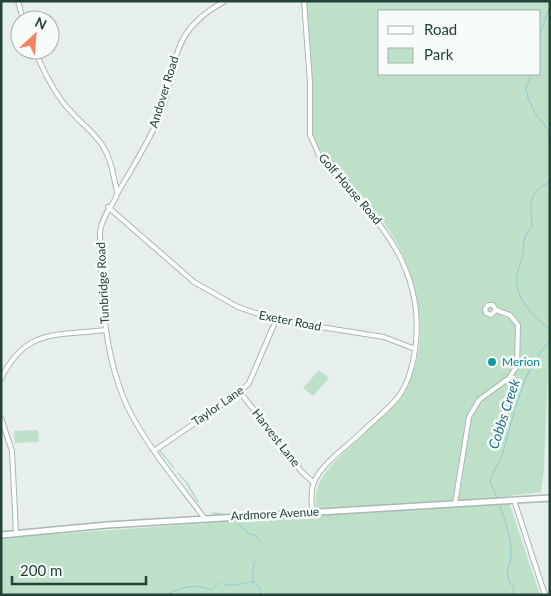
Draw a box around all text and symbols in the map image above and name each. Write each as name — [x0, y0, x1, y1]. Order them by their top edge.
north arrow — [10, 10, 60, 60]
legend — [378, 10, 541, 75]
text: N — [32, 13, 49, 33]
text: Road — [424, 20, 457, 38]
text: Park — [424, 45, 454, 63]
street label: Andover Road — [145, 54, 182, 130]
street label: Golf House Road — [315, 150, 385, 227]
street label: Tunbridge Road — [93, 242, 112, 324]
street label: Exeter Road — [258, 307, 323, 334]
place label: Merion — [502, 354, 540, 369]
marker: Merion — [486, 356, 498, 368]
water label: Cobbs Creek — [484, 376, 523, 451]
street label: Taylor Lane — [189, 382, 246, 429]
street label: Harvest Lane — [249, 406, 304, 470]
street label: Ardmore Avenue — [230, 504, 320, 523]
scale bar — [12, 554, 146, 586]
text: 200 m — [20, 561, 62, 579]

